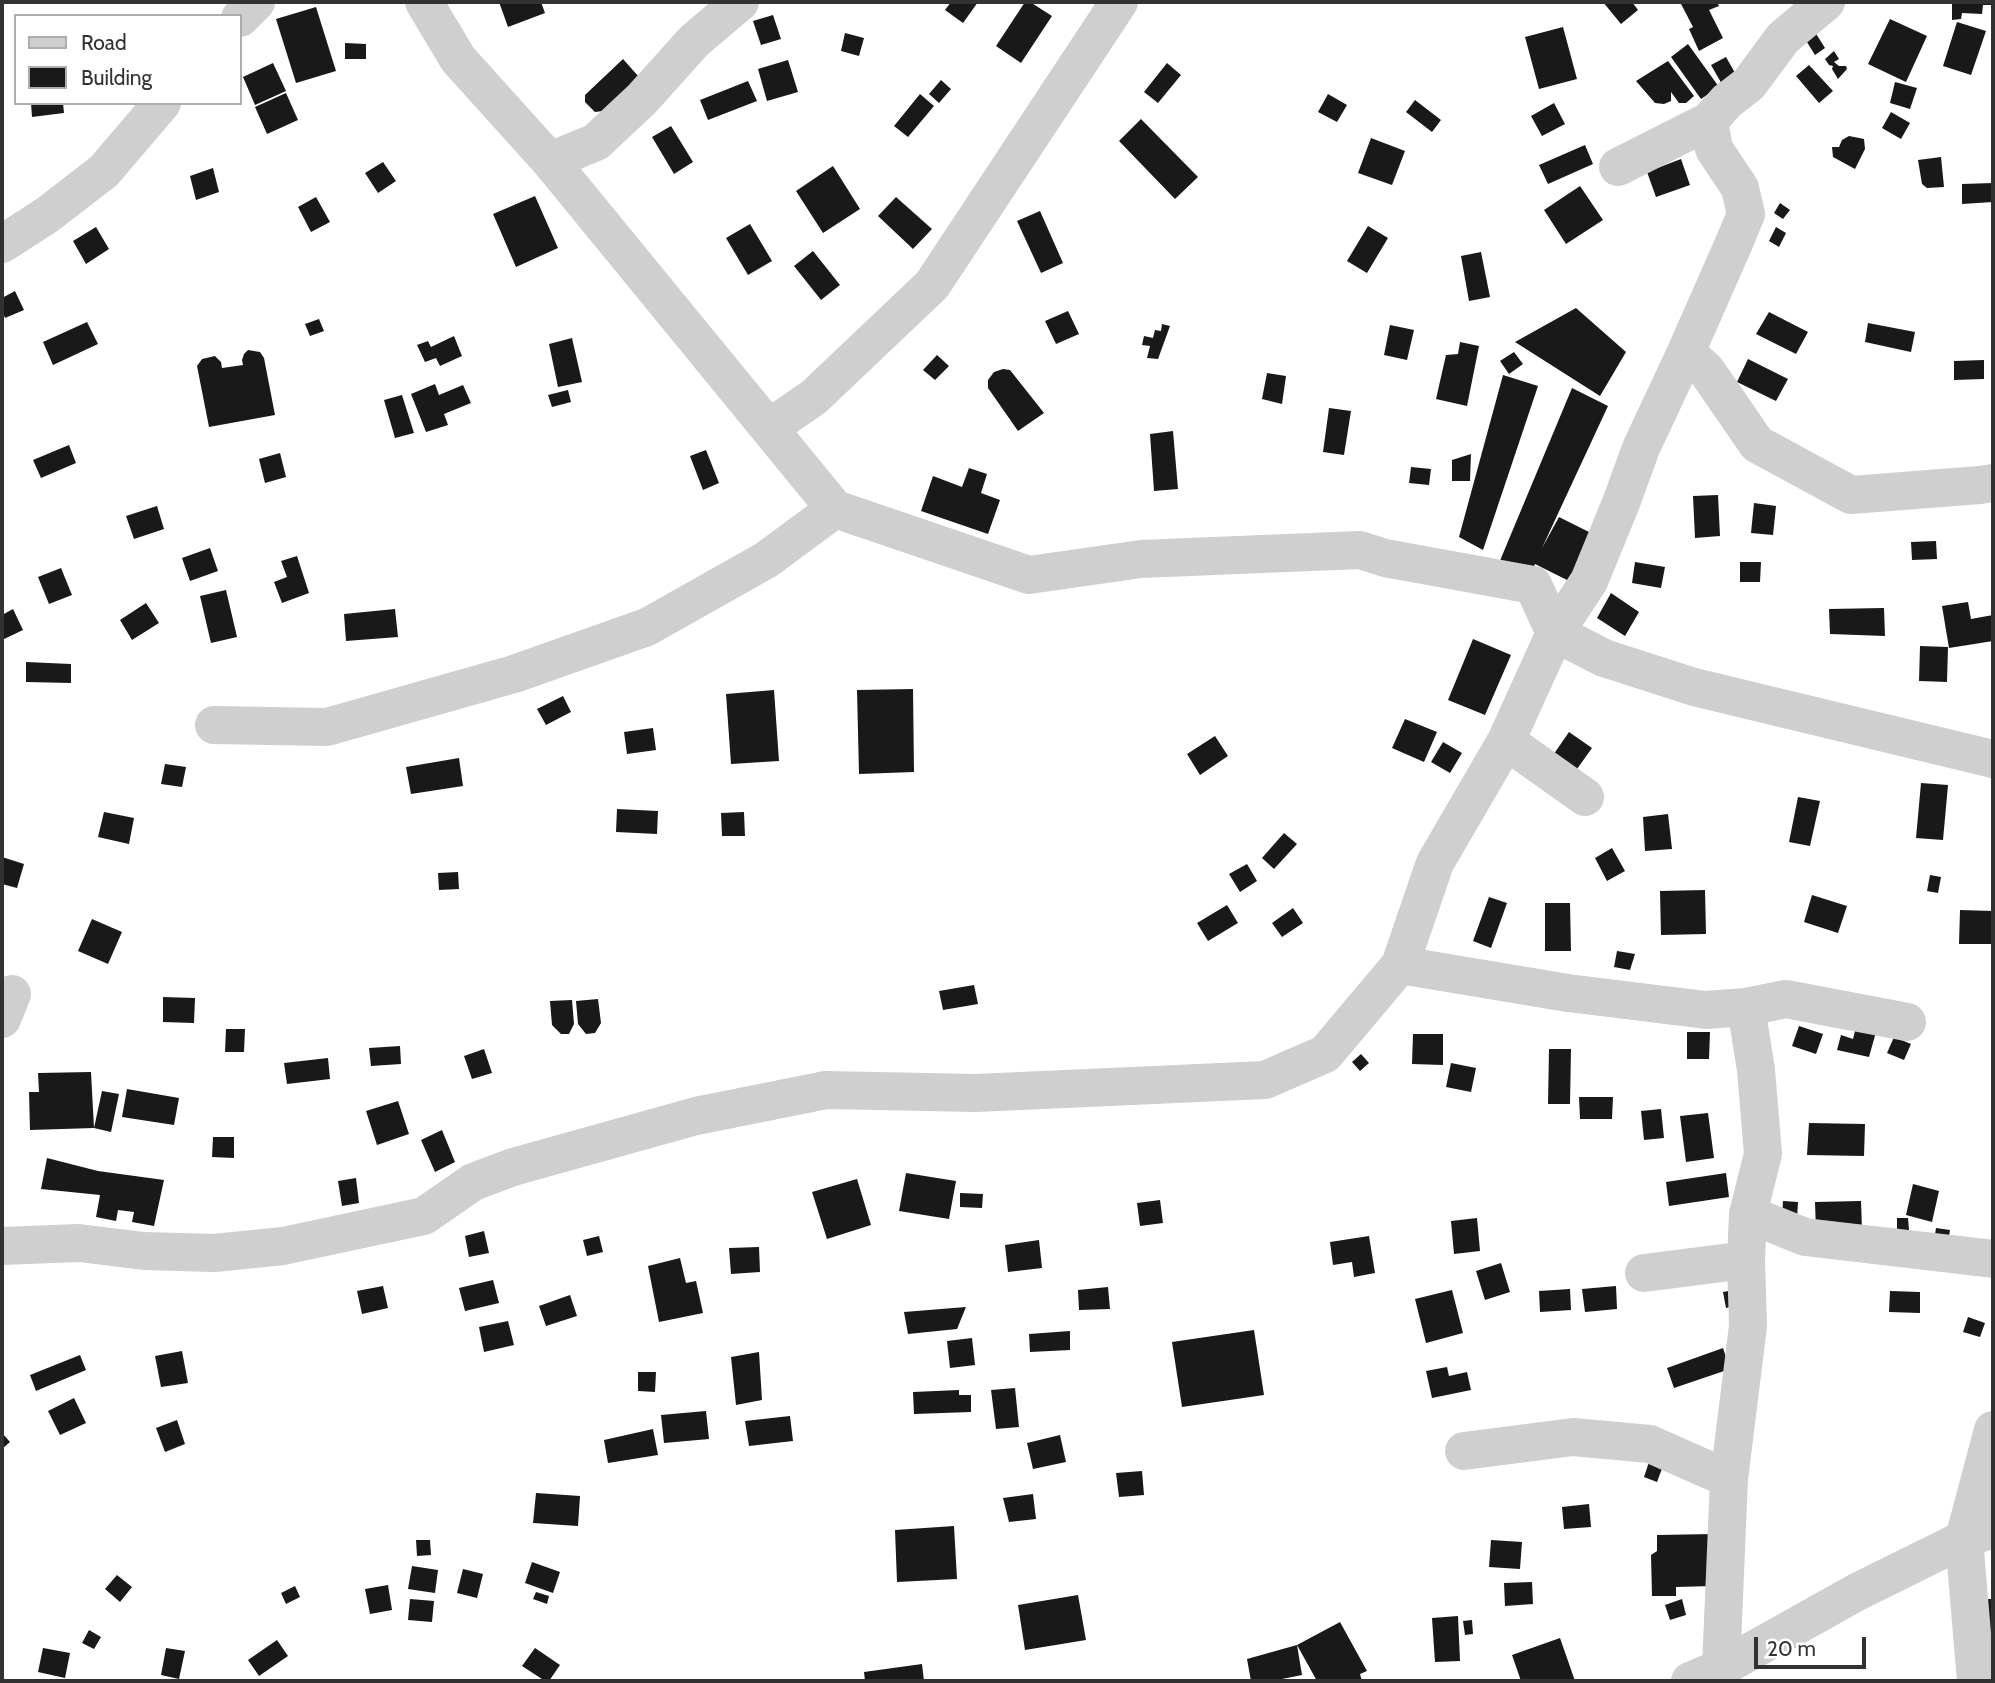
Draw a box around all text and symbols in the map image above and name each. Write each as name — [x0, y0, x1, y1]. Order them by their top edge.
legend — [14, 14, 242, 105]
text: Road — [81, 30, 127, 55]
text: Building — [81, 65, 152, 90]
scale bar — [1757, 1624, 1869, 1668]
text: 20 m — [1767, 1636, 1816, 1661]

